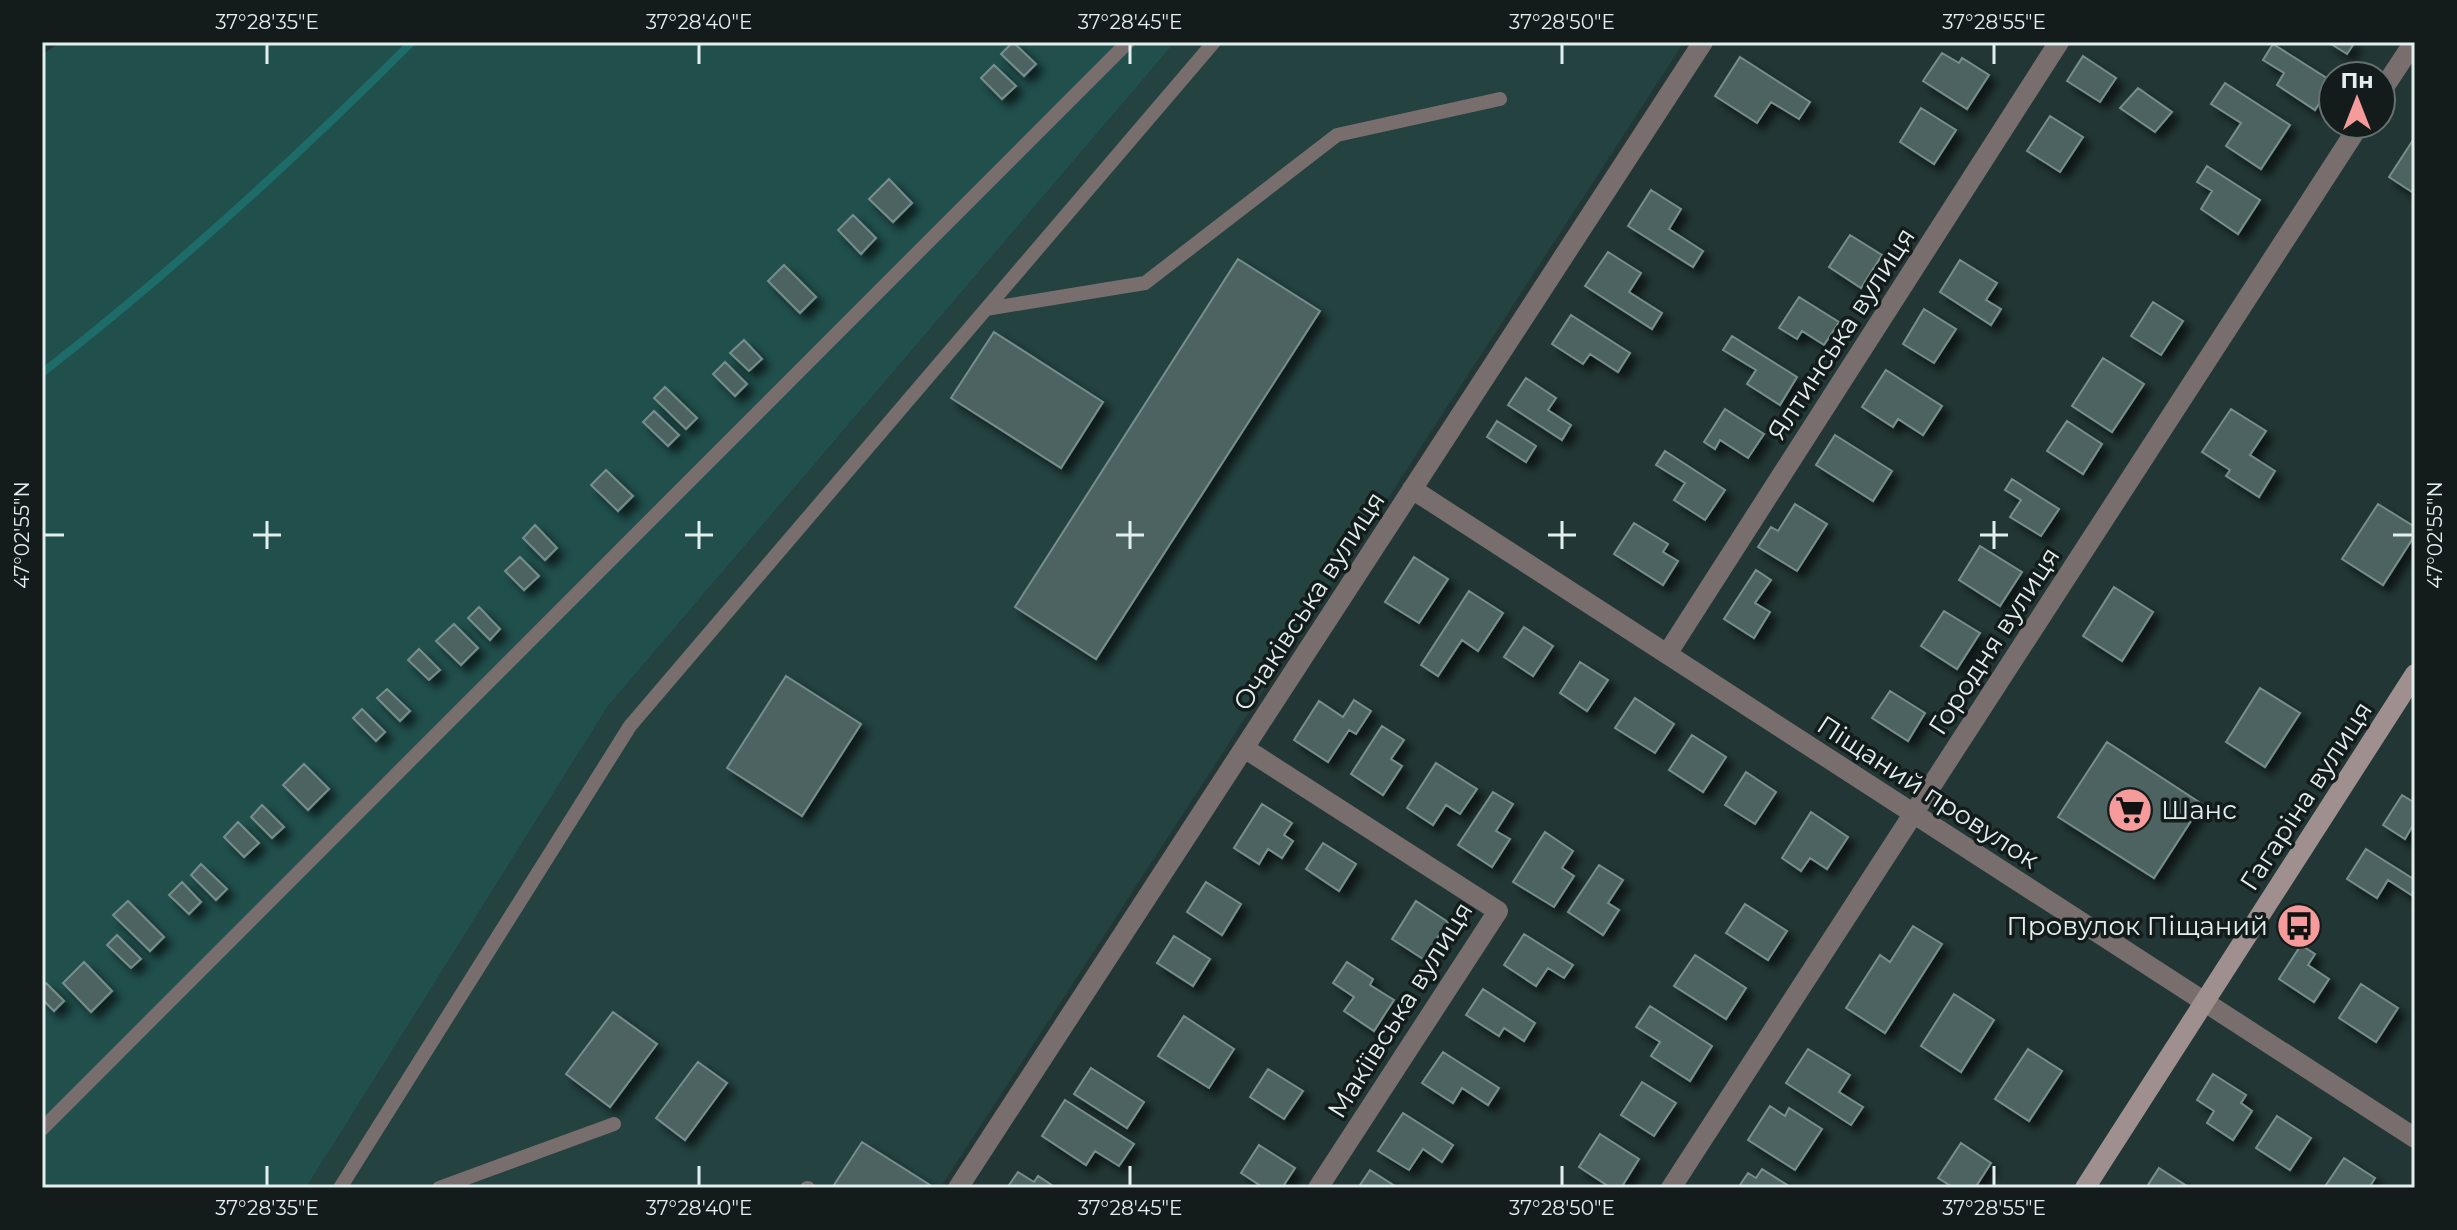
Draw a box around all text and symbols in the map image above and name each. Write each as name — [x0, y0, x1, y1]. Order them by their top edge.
text: 37°28'35"E — [215, 10, 319, 34]
text: 37°28'40"E — [646, 10, 752, 34]
text: 37°28'45"E — [1078, 10, 1182, 34]
text: 37°28'50"E — [1509, 10, 1615, 34]
text: 37°28'55"E — [1942, 10, 2046, 34]
north arrow — [2317, 60, 2397, 140]
text: Пн — [2340, 67, 2374, 94]
street label: Ялтинська вулиця — [1760, 222, 1922, 446]
text: 47°02'55"N — [10, 481, 34, 589]
text: 47°02'55"N — [2423, 481, 2447, 589]
street label: Очаківська вулиця — [1226, 486, 1392, 716]
street label: Городня вулиця — [1921, 541, 2067, 741]
street label: Гагаріна вулиця — [2233, 696, 2379, 896]
street label: Піщаний провулок — [1811, 708, 2045, 876]
supermarket icon: Шанс — [2106, 786, 2154, 834]
place label: Шанс — [2161, 794, 2237, 826]
street label: Макіївська вулиця — [1320, 896, 1480, 1124]
bus stop icon: Провулок Піщаний — [2275, 902, 2323, 950]
place label: Провулок Піщаний — [2006, 910, 2268, 942]
text: 37°28'35"E — [215, 1196, 319, 1220]
text: 37°28'40"E — [646, 1196, 752, 1220]
text: 37°28'45"E — [1078, 1196, 1182, 1220]
text: 37°28'50"E — [1509, 1196, 1615, 1220]
text: 37°28'55"E — [1942, 1196, 2046, 1220]

